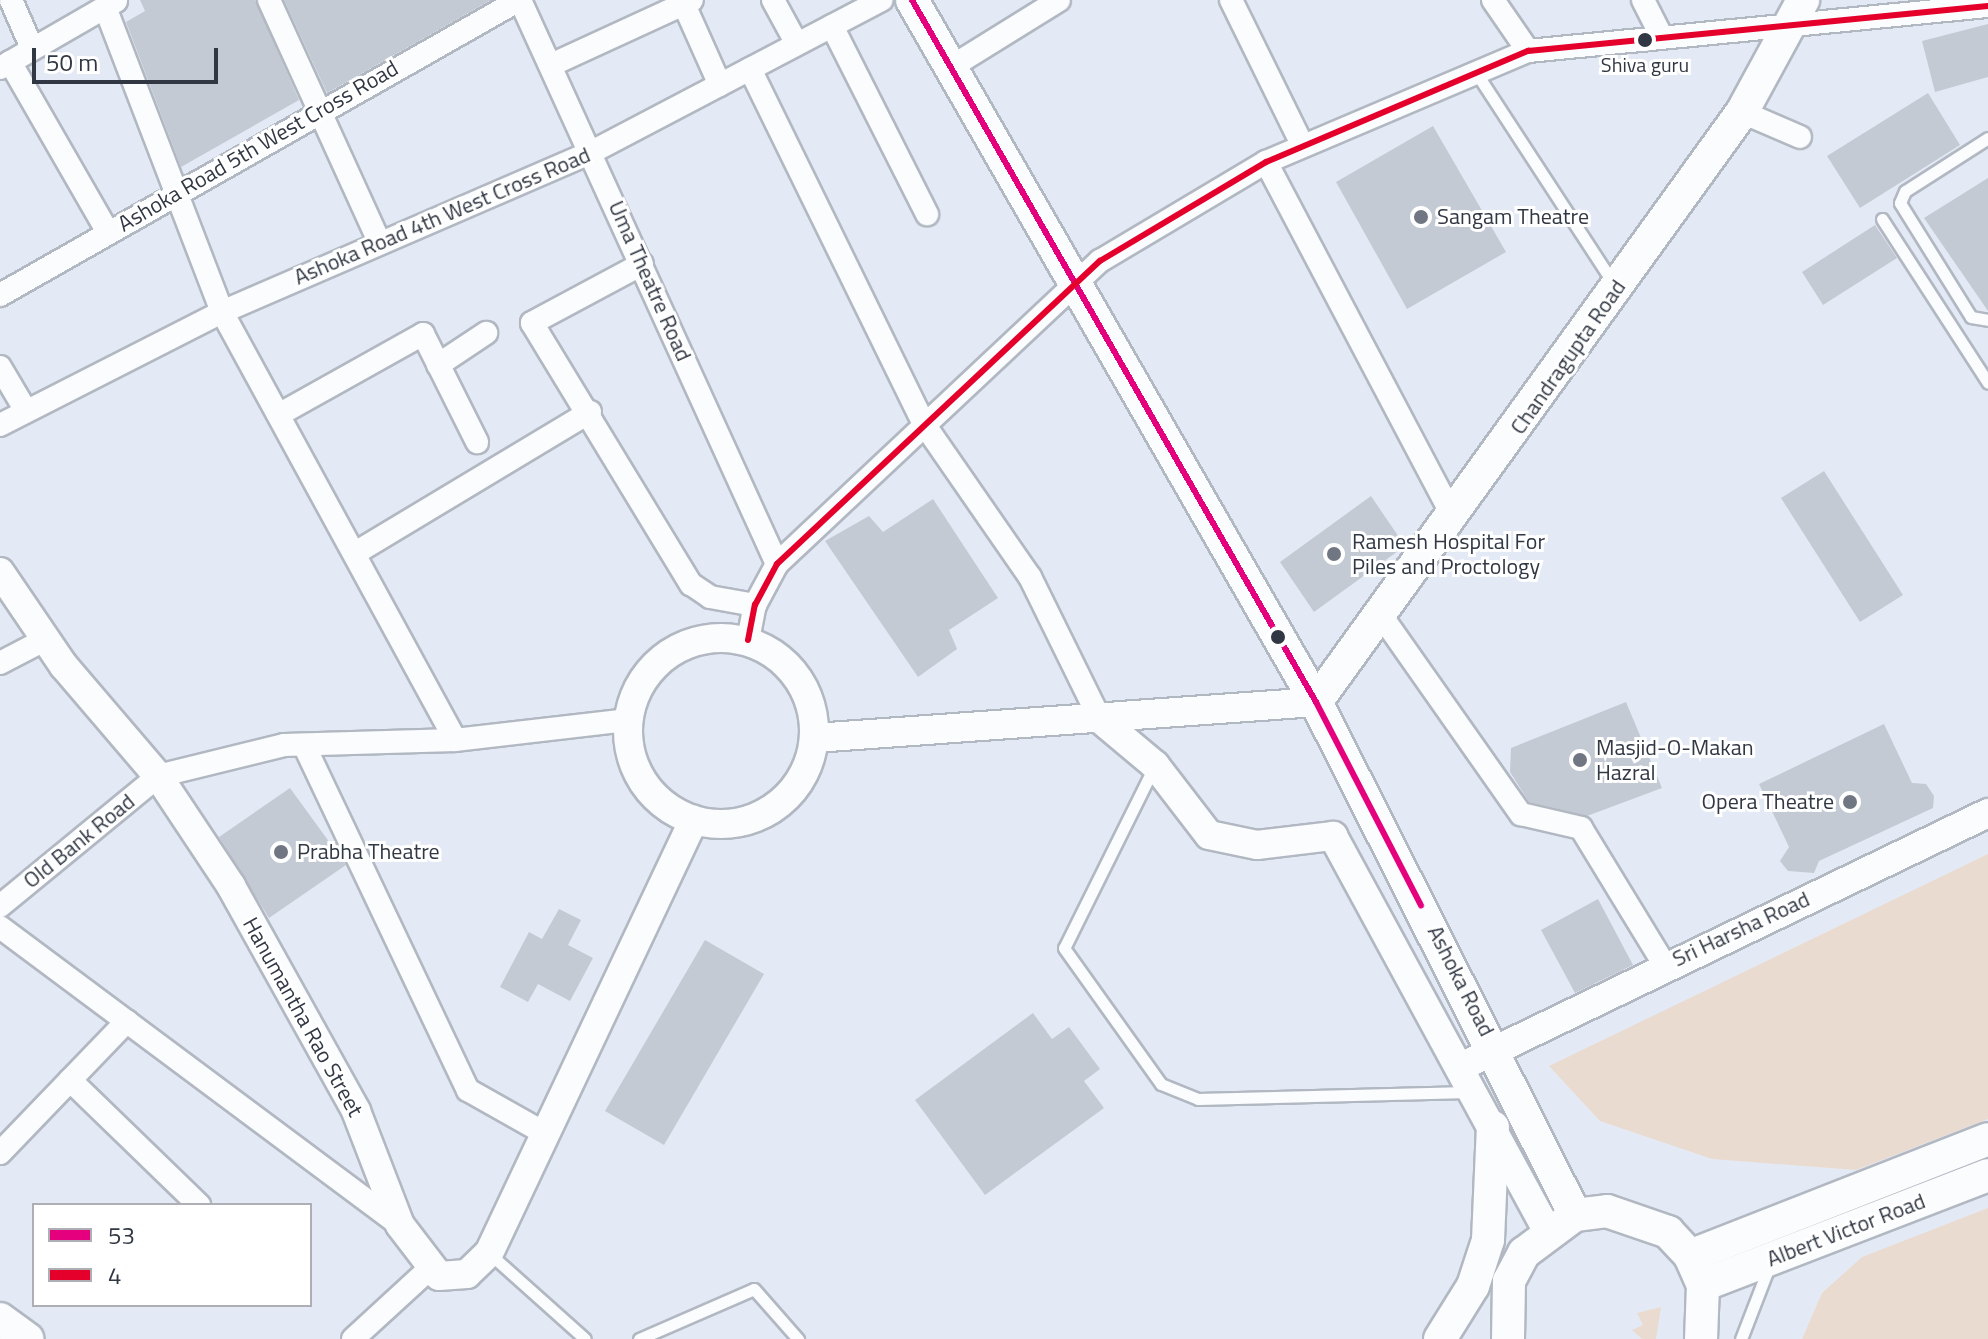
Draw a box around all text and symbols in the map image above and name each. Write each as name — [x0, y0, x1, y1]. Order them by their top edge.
scale bar — [36, 32, 222, 82]
marker: Shiva guru — [1637, 32, 1653, 48]
text: 50 m — [46, 44, 98, 80]
place label: Shiva guru — [1601, 52, 1689, 76]
street label: Ashoka Road 5th West Cross Road — [113, 55, 403, 237]
street label: Ashoka Road 4th West Cross Road — [290, 142, 594, 290]
street label: Uma Theatre Road — [603, 197, 697, 365]
place label: Sangam Theatre — [1437, 204, 1589, 230]
marker: Sangam Theatre — [1412, 208, 1430, 226]
street label: Chandragupta Road — [1505, 275, 1631, 439]
place label: Ramesh Hospital For Piles and Proctology — [1352, 528, 1545, 580]
marker: Ramesh Hospital For Piles and Proctology — [1323, 543, 1345, 565]
unlabelled marker — [1270, 629, 1286, 645]
place label: Masjid-O-Makan Hazral — [1596, 734, 1754, 786]
marker: Masjid-O-Makan Hazral — [1571, 751, 1589, 769]
street label: Old Bank Road — [18, 788, 140, 894]
place label: Opera Theatre — [1702, 789, 1834, 815]
marker: Opera Theatre — [1841, 793, 1859, 811]
place label: Prabha Theatre — [297, 839, 440, 865]
marker: Prabha Theatre — [272, 843, 290, 861]
street label: Sri Harsha Road — [1668, 886, 1814, 972]
street label: Hanumantha Rao Street — [237, 913, 369, 1121]
street label: Ashoka Road — [1422, 921, 1500, 1041]
street label: Albert Victor Road — [1763, 1188, 1929, 1272]
legend — [32, 1203, 312, 1307]
text: 53 — [108, 1217, 135, 1253]
text: 4 — [108, 1257, 121, 1293]

